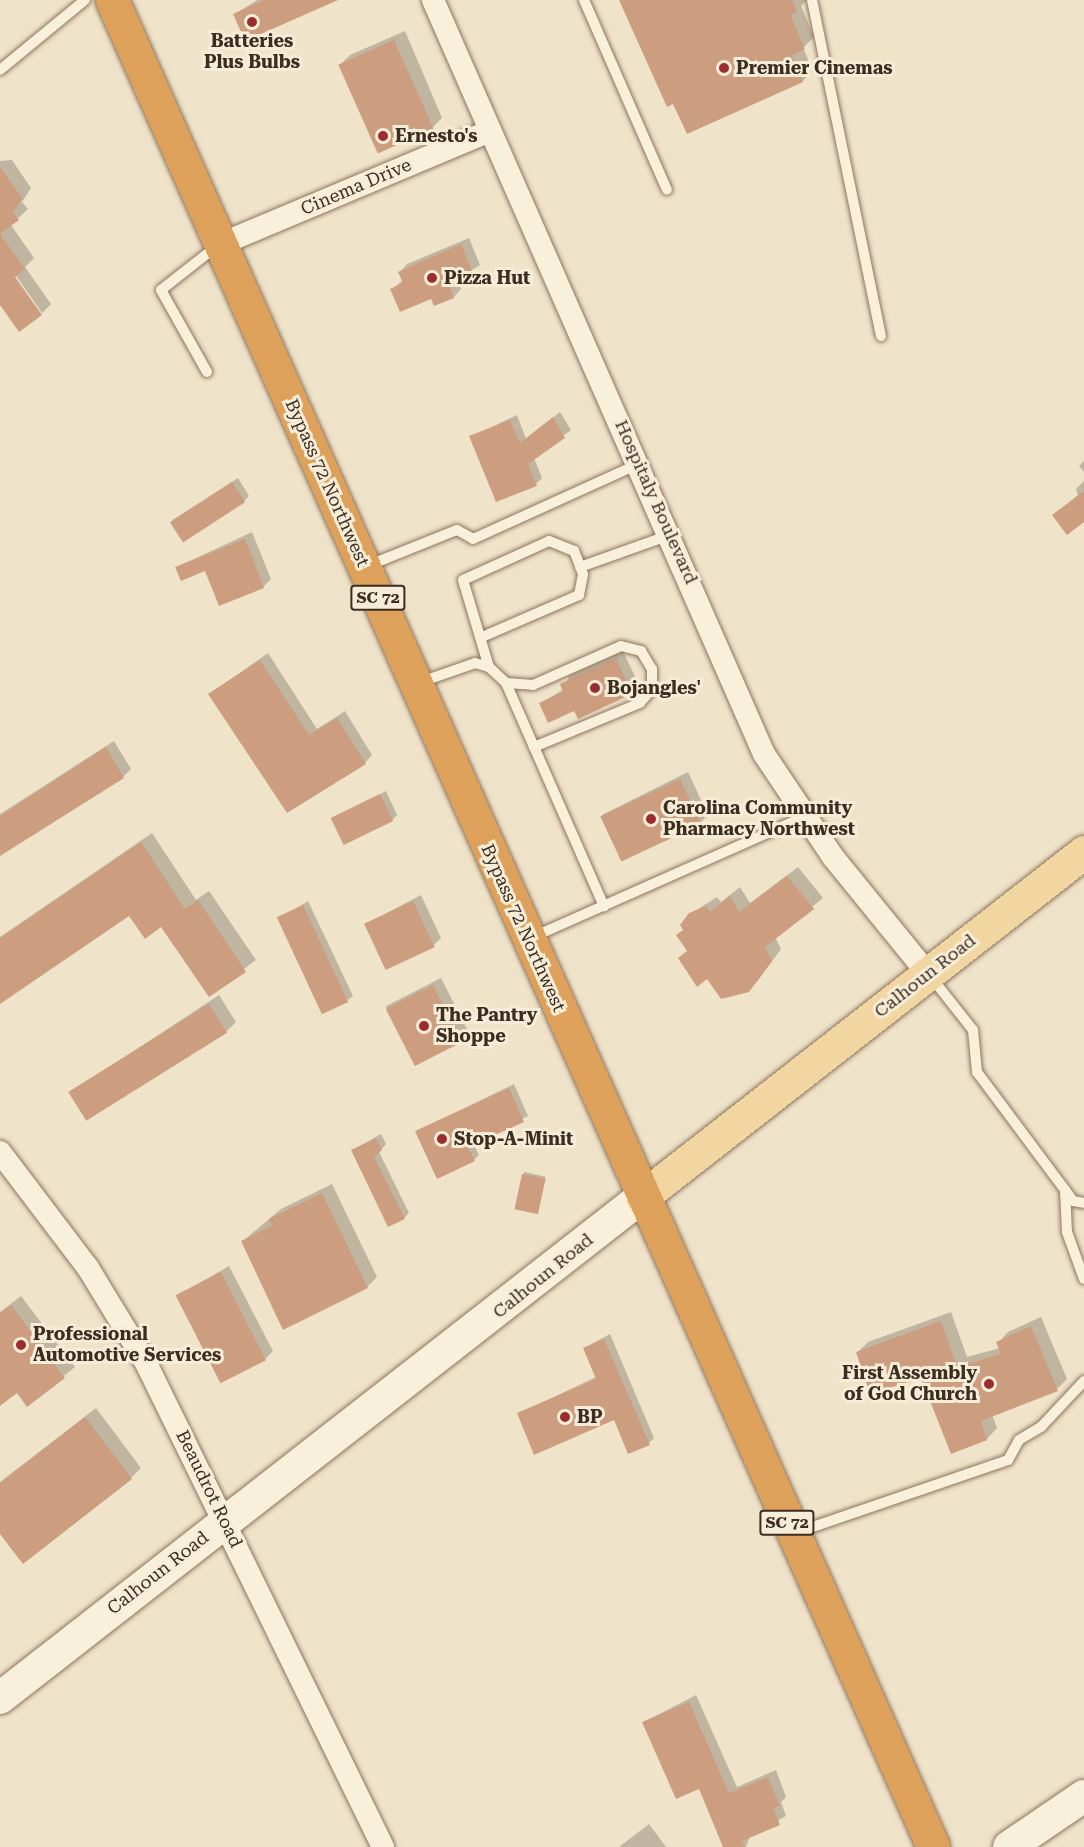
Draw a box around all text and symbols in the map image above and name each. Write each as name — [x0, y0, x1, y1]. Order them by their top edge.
marker: Batteries Plus Bulbs — [245, 15, 259, 29]
place label: Batteries Plus Bulbs — [204, 31, 300, 74]
place label: Premier Cinemas — [736, 57, 893, 79]
marker: Premier Cinemas — [717, 61, 731, 75]
place label: Ernesto's — [395, 125, 477, 147]
marker: Ernesto's — [376, 129, 390, 143]
street label: Cinema Drive — [297, 154, 415, 220]
place label: Pizza Hut — [444, 267, 530, 289]
marker: Pizza Hut — [425, 271, 439, 285]
street label: Bypass 72 Northwest — [280, 396, 374, 570]
street label: Hospitaly Boulevard — [610, 417, 702, 587]
road number: SC 72 — [350, 585, 406, 611]
place label: Bojangles' — [607, 677, 701, 699]
marker: Bojangles' — [588, 681, 602, 695]
place label: Carolina Community Pharmacy Northwest — [663, 798, 855, 840]
marker: Carolina Community Pharmacy Northwest — [644, 812, 658, 826]
street label: Bypass 72 Northwest — [476, 841, 570, 1015]
street label: Calhoun Road — [870, 930, 980, 1022]
place label: The Pantry Shoppe — [436, 1005, 537, 1048]
marker: The Pantry Shoppe — [417, 1019, 431, 1033]
place label: Stop-A-Minit — [454, 1128, 573, 1150]
marker: Stop-A-Minit — [435, 1132, 449, 1146]
street label: Calhoun Road — [489, 1229, 597, 1323]
place label: Professional Automotive Services — [33, 1324, 221, 1366]
marker: Professional Automotive Services — [14, 1338, 28, 1352]
place label: First Assembly of God Church — [842, 1363, 977, 1406]
marker: First Assembly of God Church — [982, 1377, 996, 1391]
place label: BP — [577, 1406, 602, 1428]
marker: BP — [558, 1410, 572, 1424]
street label: Beaudrot Road — [171, 1427, 247, 1551]
road number: SC 72 — [758, 1510, 816, 1536]
street label: Calhoun Road — [103, 1527, 213, 1619]

